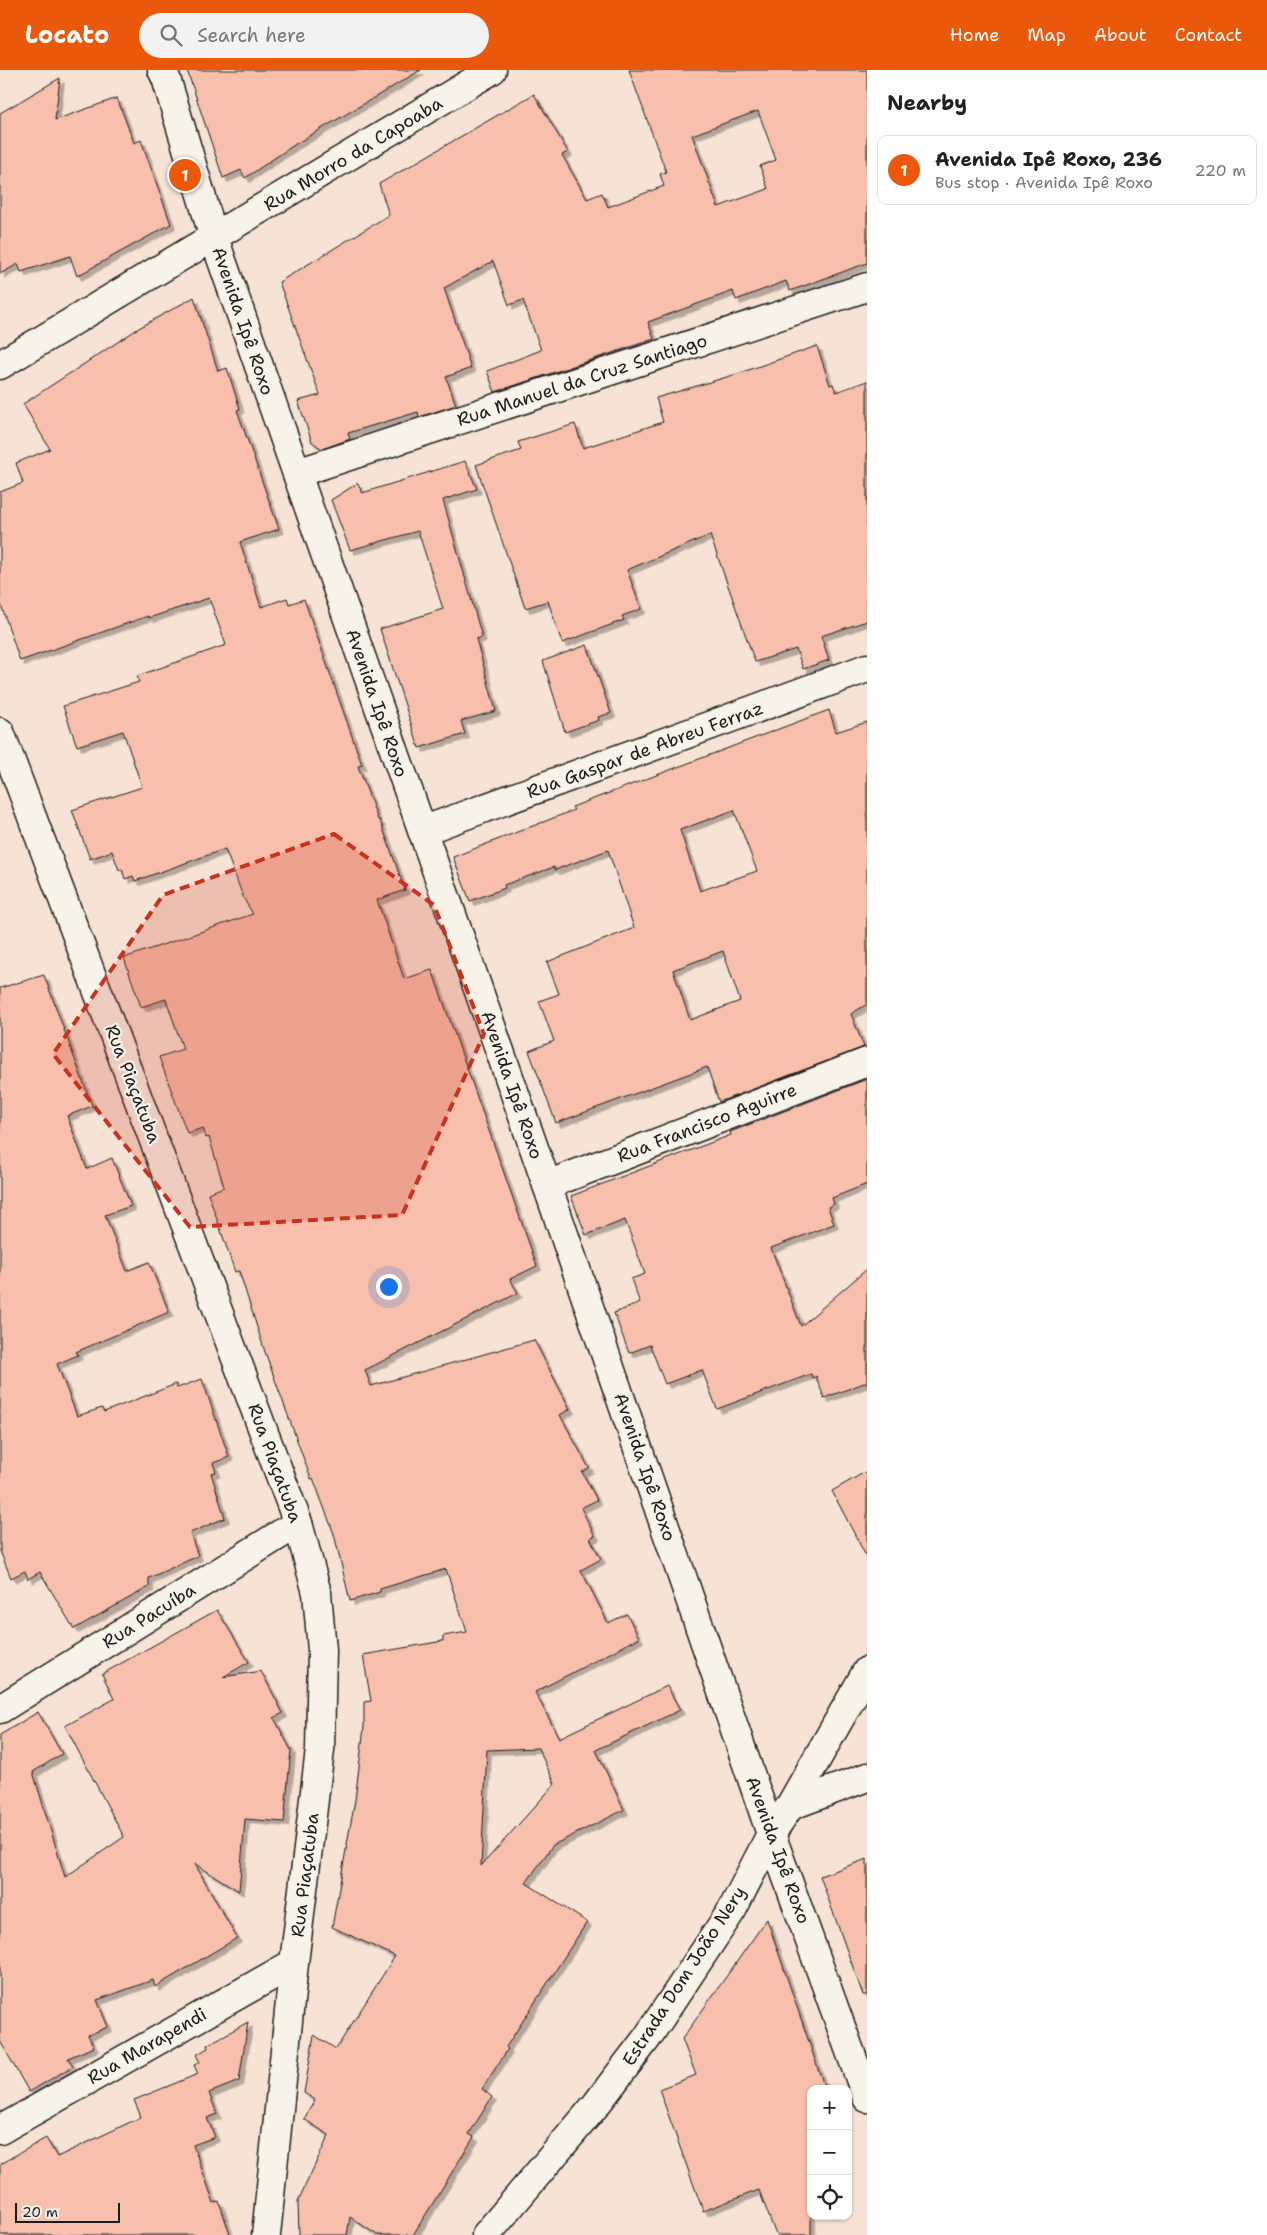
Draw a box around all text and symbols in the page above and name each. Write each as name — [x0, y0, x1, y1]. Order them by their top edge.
search box — [139, 13, 489, 58]
text: Locato — [25, 19, 109, 51]
icon: search — [157, 21, 185, 49]
text: Search here — [197, 23, 306, 48]
text: Home — [950, 23, 999, 47]
text: Map — [1027, 23, 1066, 47]
text: About — [1094, 23, 1147, 47]
text: Contact — [1175, 23, 1242, 47]
text: Nearby — [887, 89, 967, 117]
street label: Rua Morro da Capoaba — [259, 91, 447, 217]
text: Avenida Ipê Roxo, 236 — [935, 147, 1162, 172]
pin: 1 — [169, 156, 201, 194]
text: 1 — [900, 160, 908, 181]
text: 220 m — [1194, 160, 1246, 181]
text: Bus stop · Avenida Ipê Roxo — [935, 172, 1153, 193]
street label: Avenida Ipê Roxo — [206, 244, 280, 398]
street label: Rua Manuel da Cruz Santiago — [454, 328, 710, 432]
street label: Avenida Ipê Roxo — [340, 626, 414, 780]
street label: Rua Gaspar de Abreu Ferraz — [523, 696, 767, 804]
street label: Avenida Ipê Roxo — [475, 1008, 549, 1162]
street label: Rua Piaçatuba — [99, 1021, 167, 1147]
street label: Rua Francisco Aguirre — [614, 1078, 800, 1168]
your location — [376, 1274, 402, 1300]
street label: Avenida Ipê Roxo — [608, 1390, 682, 1544]
street label: Rua Piaçatuba — [242, 1400, 308, 1526]
street label: Rua Pacuíba — [98, 1578, 200, 1654]
street label: Avenida Ipê Roxo — [740, 1773, 816, 1927]
street label: Rua Piaçatuba — [285, 1811, 325, 1939]
street label: Estrada Dom João Nery — [617, 1882, 751, 2070]
street label: Rua Marapendi — [83, 2002, 211, 2090]
map controls — [807, 2085, 852, 2220]
button: + — [807, 2085, 852, 2130]
button: − — [807, 2130, 852, 2175]
button: locate — [807, 2175, 852, 2220]
scale bar — [15, 2200, 120, 2223]
text: 20 m — [22, 2203, 58, 2221]

